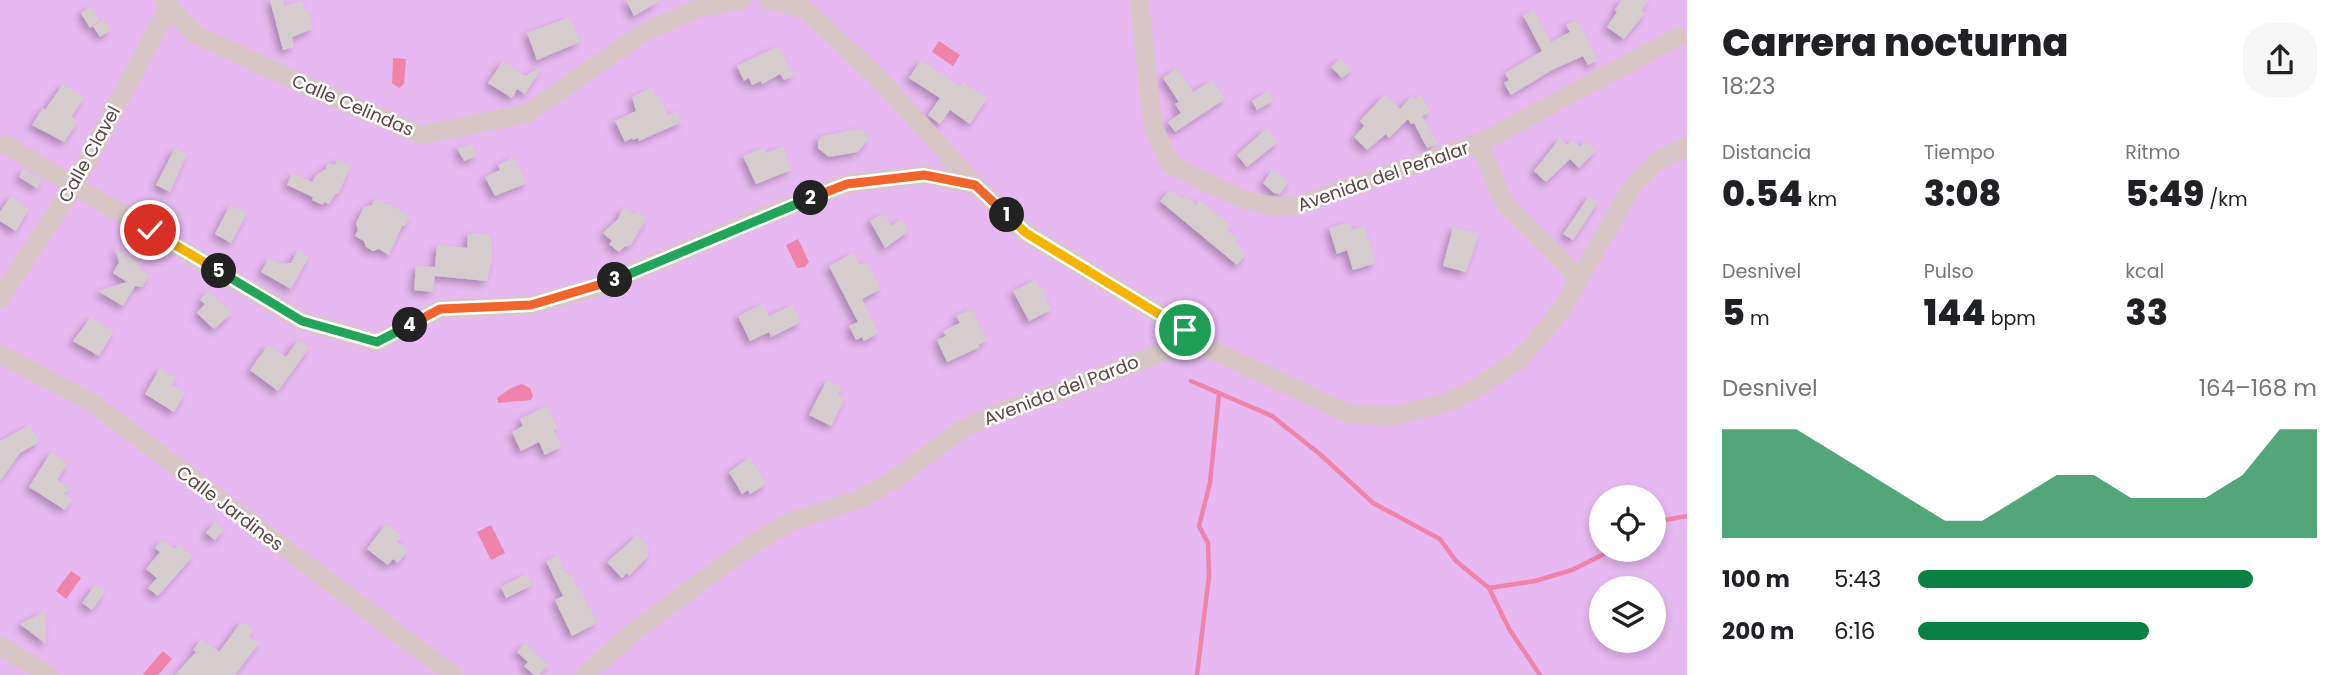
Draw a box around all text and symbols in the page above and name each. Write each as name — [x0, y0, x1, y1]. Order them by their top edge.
text: Carrera nocturna — [1722, 16, 2068, 69]
button: share — [2243, 23, 2317, 97]
street label: Calle Celindas — [288, 68, 418, 142]
text: 18:23 — [1722, 70, 1776, 102]
street label: Calle Clavel — [52, 101, 126, 207]
street label: Avenida del Peñalar — [1294, 135, 1472, 217]
text: Distancia — [1722, 139, 1811, 166]
text: Tiempo — [1924, 139, 1995, 166]
text: Ritmo — [2125, 139, 2180, 166]
text: 0.54 — [1722, 169, 1803, 218]
text: 3:08 — [1924, 169, 2001, 218]
text: 5:49 — [2125, 169, 2204, 218]
pin: 2 — [794, 180, 828, 216]
text: 2 — [805, 184, 816, 211]
text: km — [1803, 186, 1837, 213]
text: /km — [2204, 186, 2248, 213]
pin: 1 — [990, 198, 1024, 232]
pin — [120, 200, 180, 260]
text: 1 — [1003, 201, 1010, 228]
icon: check — [131, 211, 169, 249]
pin: 5 — [202, 254, 236, 288]
text: 5 — [212, 257, 225, 284]
text: Desnivel — [1722, 258, 1801, 285]
text: Pulso — [1924, 258, 1974, 285]
text: kcal — [2125, 258, 2164, 285]
pin: 3 — [598, 262, 632, 298]
text: 3 — [609, 266, 620, 293]
text: 5 — [1722, 288, 1745, 337]
text: 144 — [1924, 288, 1986, 337]
text: 33 — [2125, 288, 2168, 337]
pin — [1155, 300, 1215, 360]
text: m — [1745, 305, 1770, 332]
text: bpm — [1986, 305, 2036, 332]
pin: 4 — [392, 308, 428, 342]
text: 4 — [403, 311, 416, 338]
icon: arrive — [1166, 311, 1204, 349]
street label: Avenida del Pardo — [980, 349, 1142, 431]
text: Desnivel — [1722, 372, 1818, 404]
text: 164–168 m — [2199, 372, 2317, 404]
street label: Calle Jardines — [171, 460, 289, 556]
map controls — [1589, 485, 1666, 653]
button: locate — [1589, 485, 1666, 562]
text: 100 m — [1722, 563, 1790, 595]
text: 5:43 — [1834, 563, 1881, 595]
button: layers — [1589, 576, 1666, 653]
text: 200 m — [1722, 615, 1794, 647]
text: 6:16 — [1834, 615, 1875, 647]

